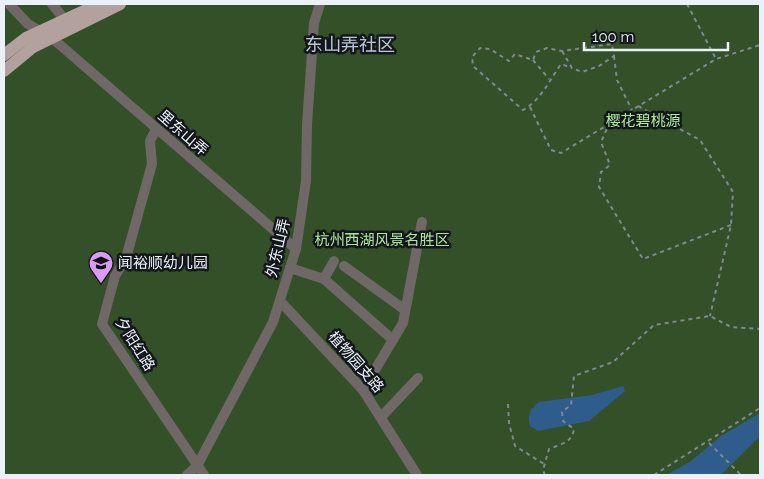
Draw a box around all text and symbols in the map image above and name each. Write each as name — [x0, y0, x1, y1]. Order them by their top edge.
scale bar — [584, 20, 728, 52]
text: 100 m — [592, 28, 634, 46]
district label: 东山弄社区 — [305, 34, 395, 55]
street label: 里东山弄 — [154, 107, 212, 159]
park label: 樱花碧桃源 — [605, 112, 681, 130]
street label: 外东山弄 — [262, 217, 294, 279]
park label: 杭州西湖风景名胜区 — [314, 231, 450, 249]
school or university icon: 闻裕顺幼儿园 — [88, 250, 114, 284]
place label: 闻裕顺幼儿园 — [118, 254, 208, 272]
street label: 夕阳红路 — [111, 314, 159, 374]
street label: 植物园支路 — [325, 328, 387, 396]

